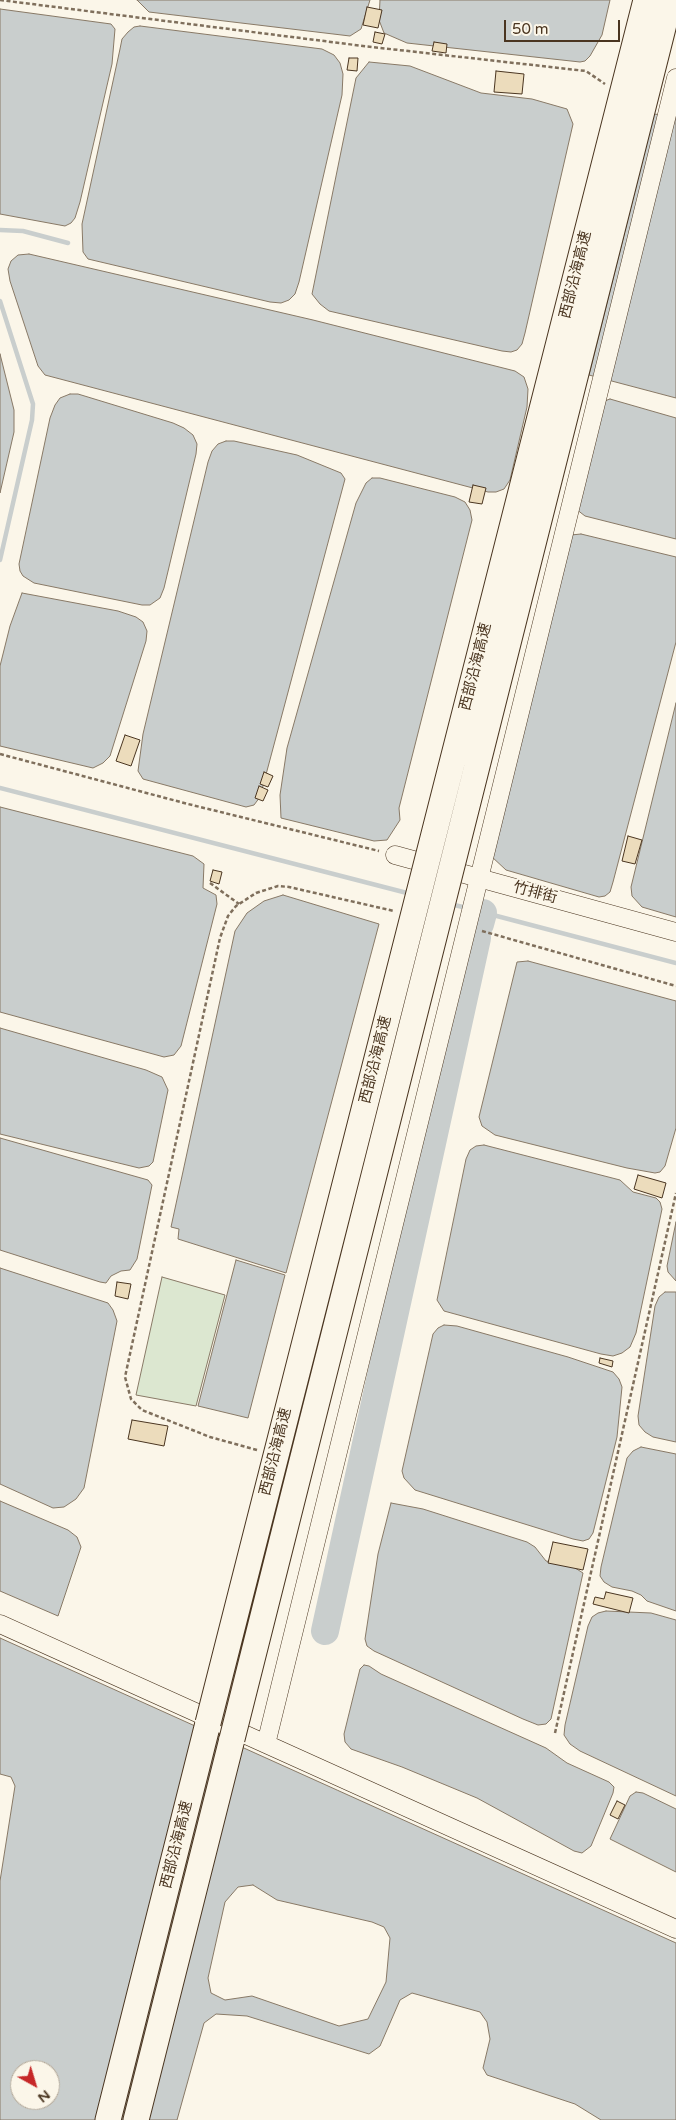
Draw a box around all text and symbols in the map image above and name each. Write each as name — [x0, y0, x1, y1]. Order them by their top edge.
scale bar — [506, 10, 622, 42]
text: 50 m — [512, 20, 549, 38]
street label: 西部沿海高速 — [556, 229, 596, 321]
street label: 西部沿海高速 — [456, 621, 496, 713]
street label: 竹排街 — [511, 878, 559, 908]
street label: 西部沿海高速 — [356, 1014, 396, 1106]
street label: 西部沿海高速 — [256, 1406, 296, 1498]
street label: 西部沿海高速 — [157, 1799, 197, 1891]
north arrow — [10, 2060, 60, 2110]
text: N — [34, 2086, 54, 2106]

